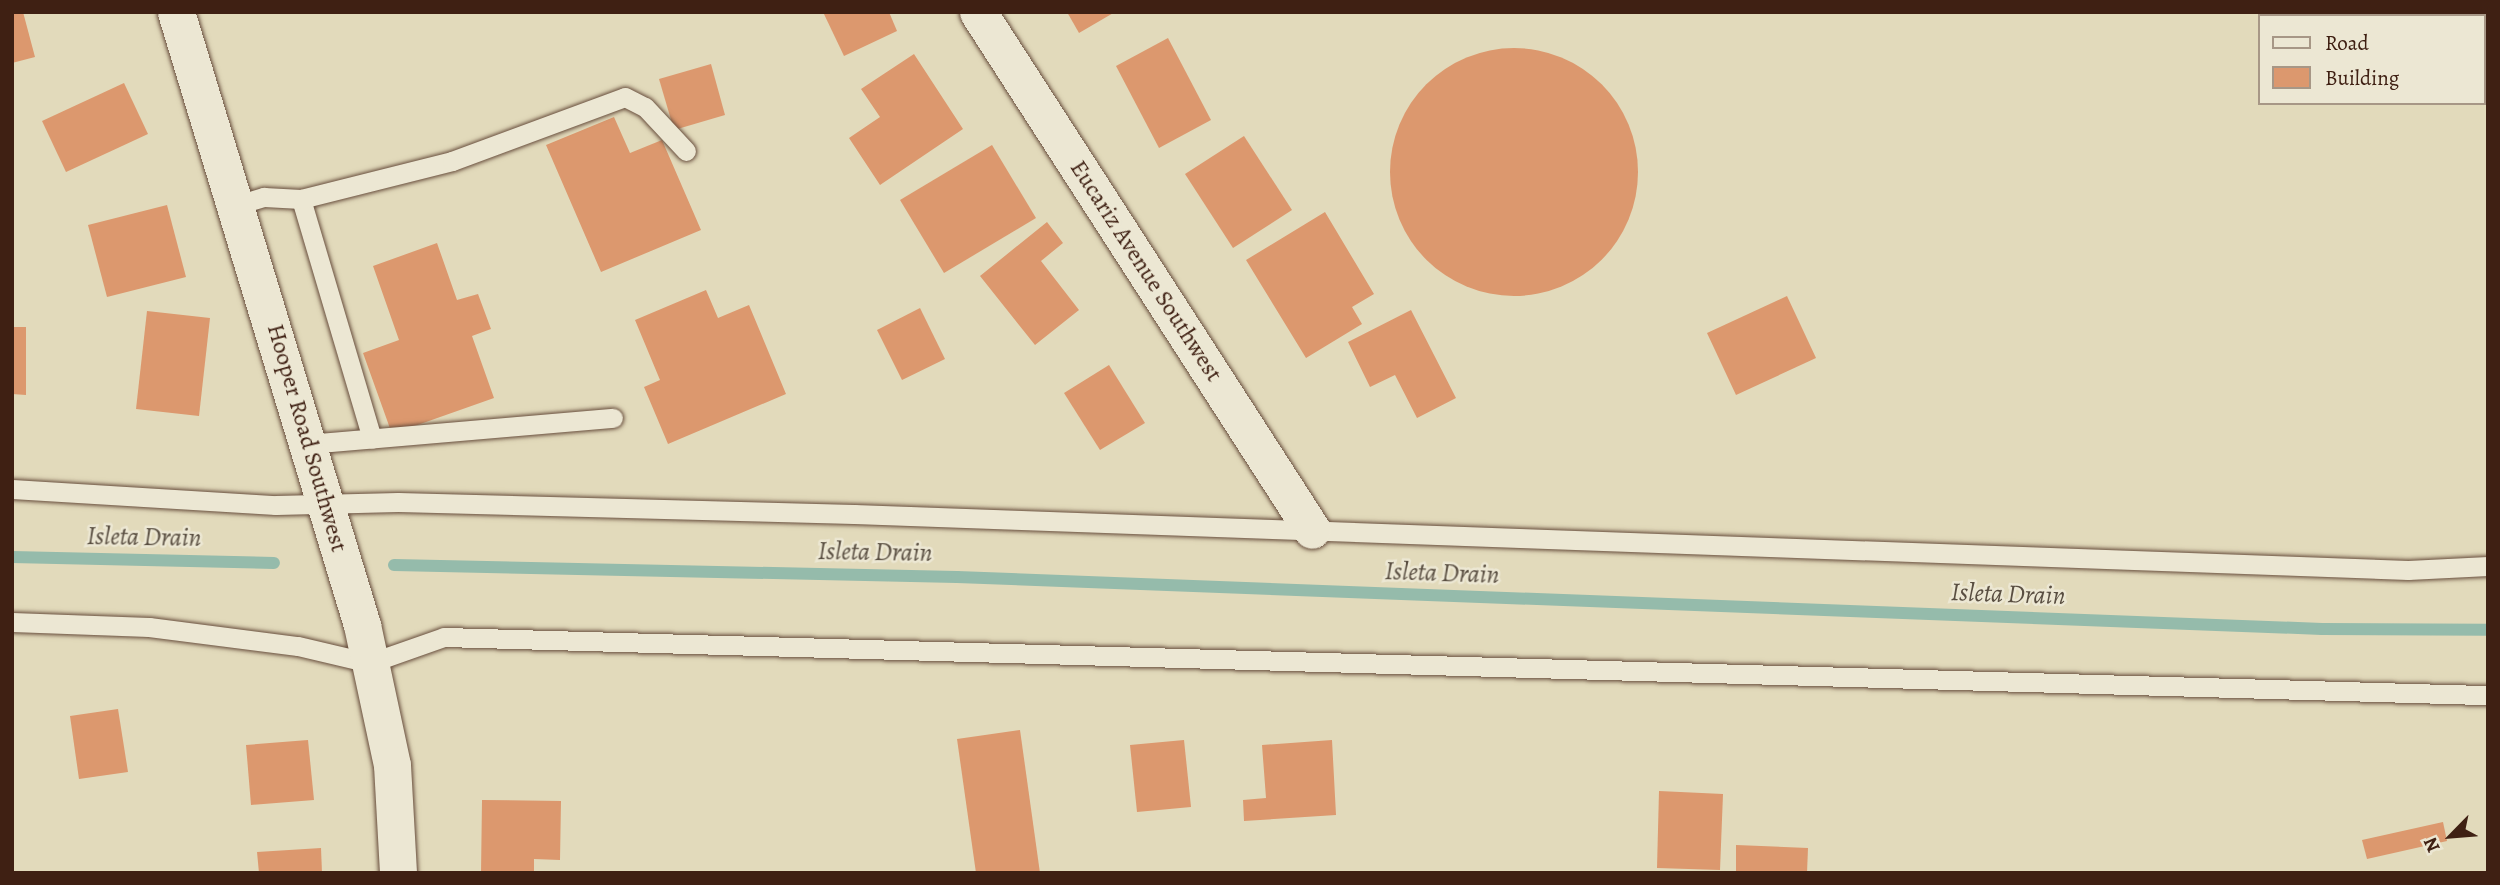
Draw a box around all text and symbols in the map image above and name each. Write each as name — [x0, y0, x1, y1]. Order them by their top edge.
legend — [2258, 14, 2486, 105]
text: Road — [2325, 29, 2369, 57]
text: Building — [2325, 64, 2399, 92]
street label: Eucariz Avenue Southwest — [1064, 155, 1228, 387]
street label: Hooper Road Southwest — [261, 321, 353, 555]
water label: Isleta Drain — [86, 520, 202, 554]
water label: Isleta Drain — [817, 535, 933, 569]
water label: Isleta Drain — [1384, 555, 1500, 591]
water label: Isleta Drain — [1950, 576, 2066, 612]
north arrow — [2416, 801, 2486, 871]
text: N — [2417, 833, 2447, 857]

